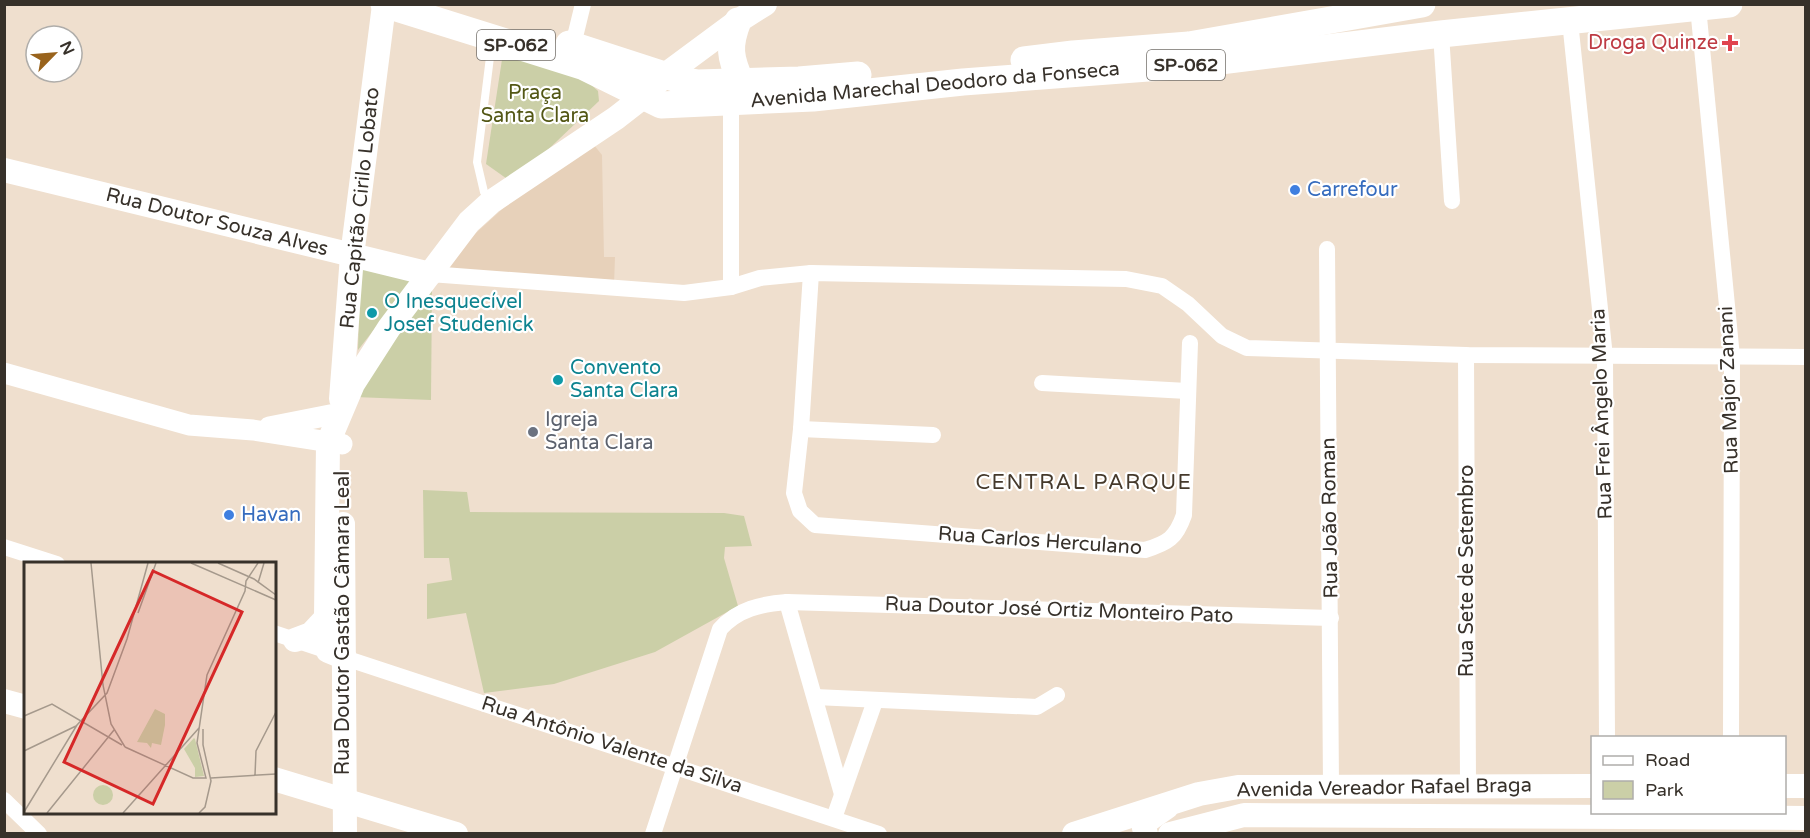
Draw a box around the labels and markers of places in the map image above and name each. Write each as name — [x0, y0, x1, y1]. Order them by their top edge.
place label: Droga Quinze — [1588, 31, 1718, 55]
marker: Droga Quinze — [1723, 36, 1737, 50]
place label: Carrefour — [1307, 178, 1398, 202]
marker: Carrefour — [1288, 183, 1302, 197]
place label: O Inesquecível Josef Studenick — [384, 290, 534, 337]
marker: O Inesquecível Josef Studenick — [365, 306, 379, 320]
place label: Convento Santa Clara — [570, 356, 679, 403]
marker: Convento Santa Clara — [551, 373, 565, 387]
place label: Igreja Santa Clara — [545, 408, 654, 455]
marker: Igreja Santa Clara — [526, 425, 540, 439]
place label: Havan — [241, 503, 301, 527]
marker: Havan — [222, 508, 236, 522]

